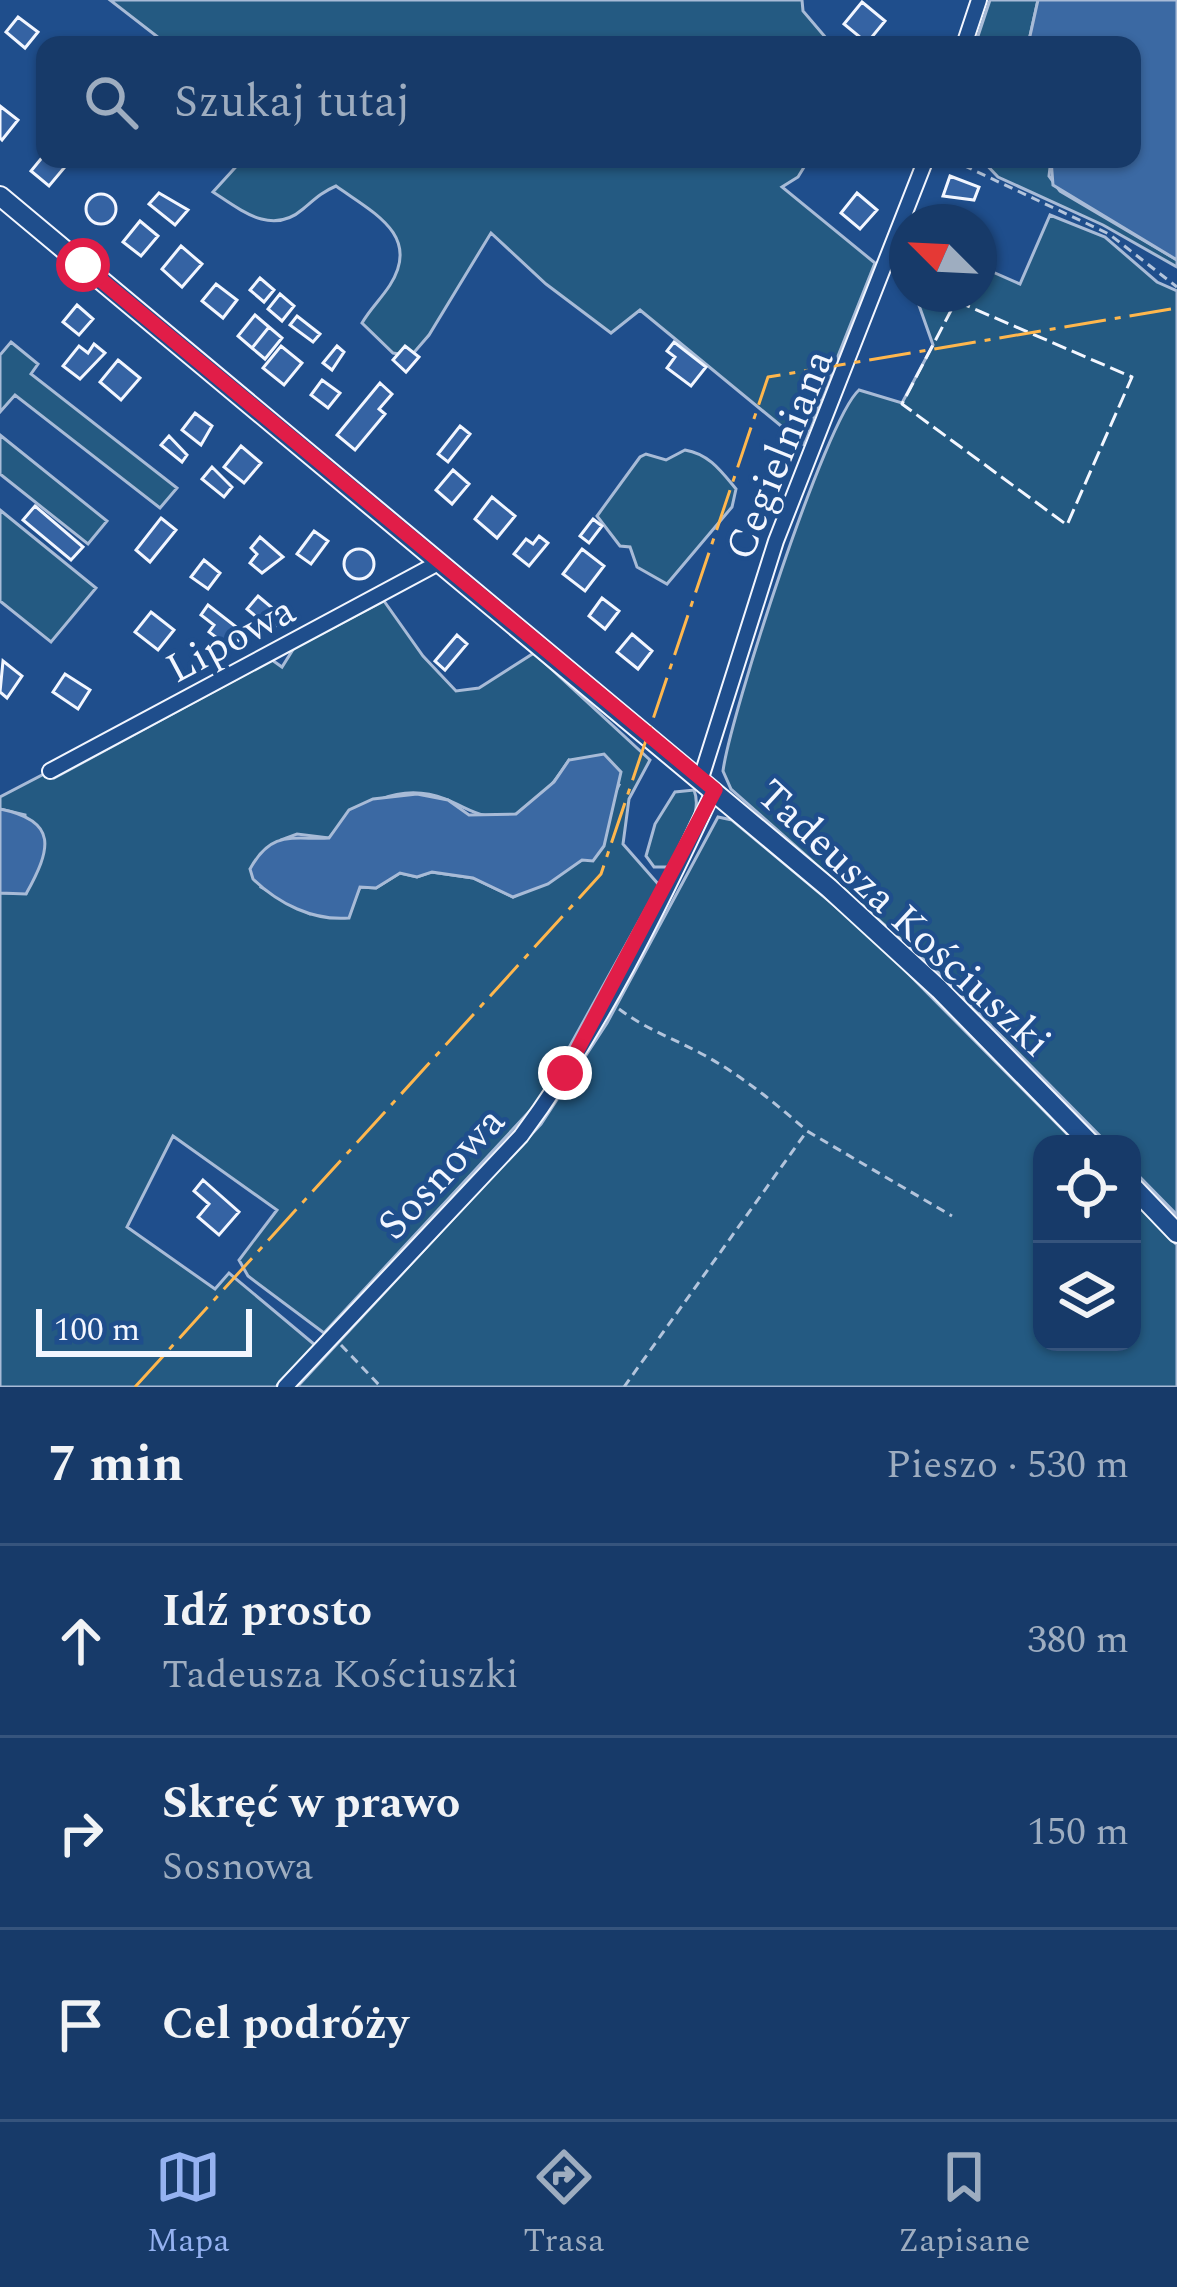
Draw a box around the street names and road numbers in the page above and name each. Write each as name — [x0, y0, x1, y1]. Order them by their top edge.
street label: Cegielniana — [709, 340, 851, 570]
street label: Lipowa — [155, 580, 308, 701]
street label: Tadeusza Kościuszki — [741, 765, 1065, 1073]
street label: Sosnowa — [363, 1092, 521, 1255]

